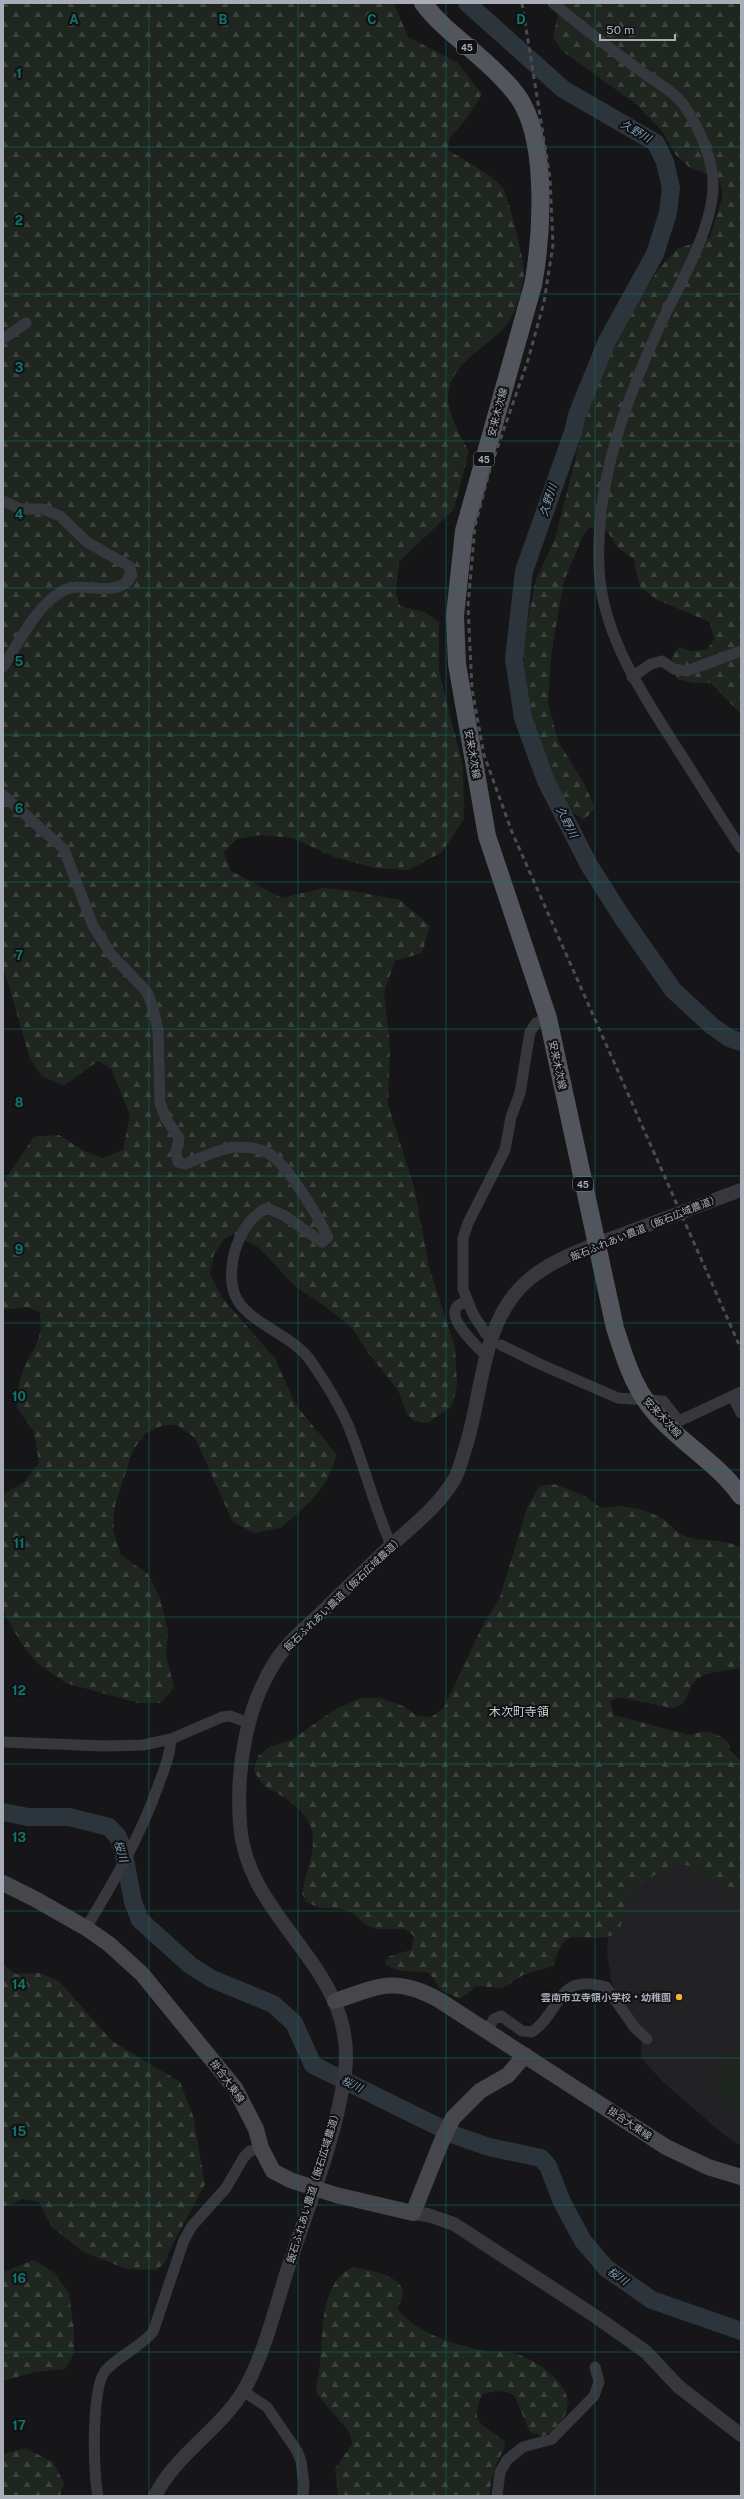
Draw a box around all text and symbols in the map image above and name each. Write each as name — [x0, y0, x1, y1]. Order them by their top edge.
text: A — [69, 12, 79, 27]
text: B — [219, 12, 228, 27]
text: C — [367, 12, 377, 27]
text: D — [516, 12, 526, 27]
scale bar — [600, 16, 675, 42]
text: 50 m — [606, 23, 634, 37]
road number: 45 — [457, 40, 477, 54]
text: 1 — [16, 66, 22, 81]
water label: 久野川 — [619, 118, 654, 145]
text: 2 — [15, 213, 23, 228]
text: 3 — [15, 360, 24, 375]
street label: 安来木次線 — [485, 386, 509, 438]
road number: 45 — [474, 452, 494, 466]
water label: 久野川 — [537, 482, 559, 518]
text: 4 — [15, 507, 24, 522]
text: 5 — [15, 654, 24, 669]
street label: 安来木次線 — [463, 728, 483, 780]
text: 6 — [15, 801, 24, 816]
water label: 久野川 — [554, 805, 580, 840]
text: 7 — [15, 948, 23, 963]
street label: 安来木次線 — [547, 1039, 569, 1091]
text: 8 — [15, 1095, 24, 1110]
road number: 45 — [573, 1177, 593, 1191]
street label: 飯石ふれあい農道（飯石広域農道） — [569, 1191, 721, 1263]
text: 9 — [15, 1242, 23, 1257]
text: 10 — [12, 1389, 26, 1404]
street label: 安来木次線 — [642, 1395, 684, 1439]
street label: 飯石ふれあい農道（飯石広域農道） — [281, 1533, 405, 1653]
text: 11 — [13, 1536, 25, 1551]
text: 12 — [12, 1683, 26, 1698]
district label: 木次町寺領 — [489, 1705, 549, 1719]
text: 13 — [12, 1830, 26, 1845]
water label: 桜川 — [112, 1839, 130, 1864]
text: 14 — [12, 1977, 27, 1992]
place label: 雲南市立寺領小学校・幼稚園 — [541, 1991, 671, 2003]
marker: 雲南市立寺領小学校・幼稚園 — [674, 1992, 684, 2002]
street label: 掛合大東線 — [208, 2057, 248, 2105]
water label: 桜川 — [339, 2074, 365, 2095]
street label: 掛合大東線 — [606, 2104, 654, 2142]
street label: 飯石ふれあい農道（飯石広域農道） — [284, 2108, 342, 2264]
text: 15 — [12, 2124, 26, 2139]
water label: 桜川 — [606, 2265, 631, 2288]
text: 16 — [12, 2271, 26, 2286]
text: 17 — [12, 2418, 26, 2433]

